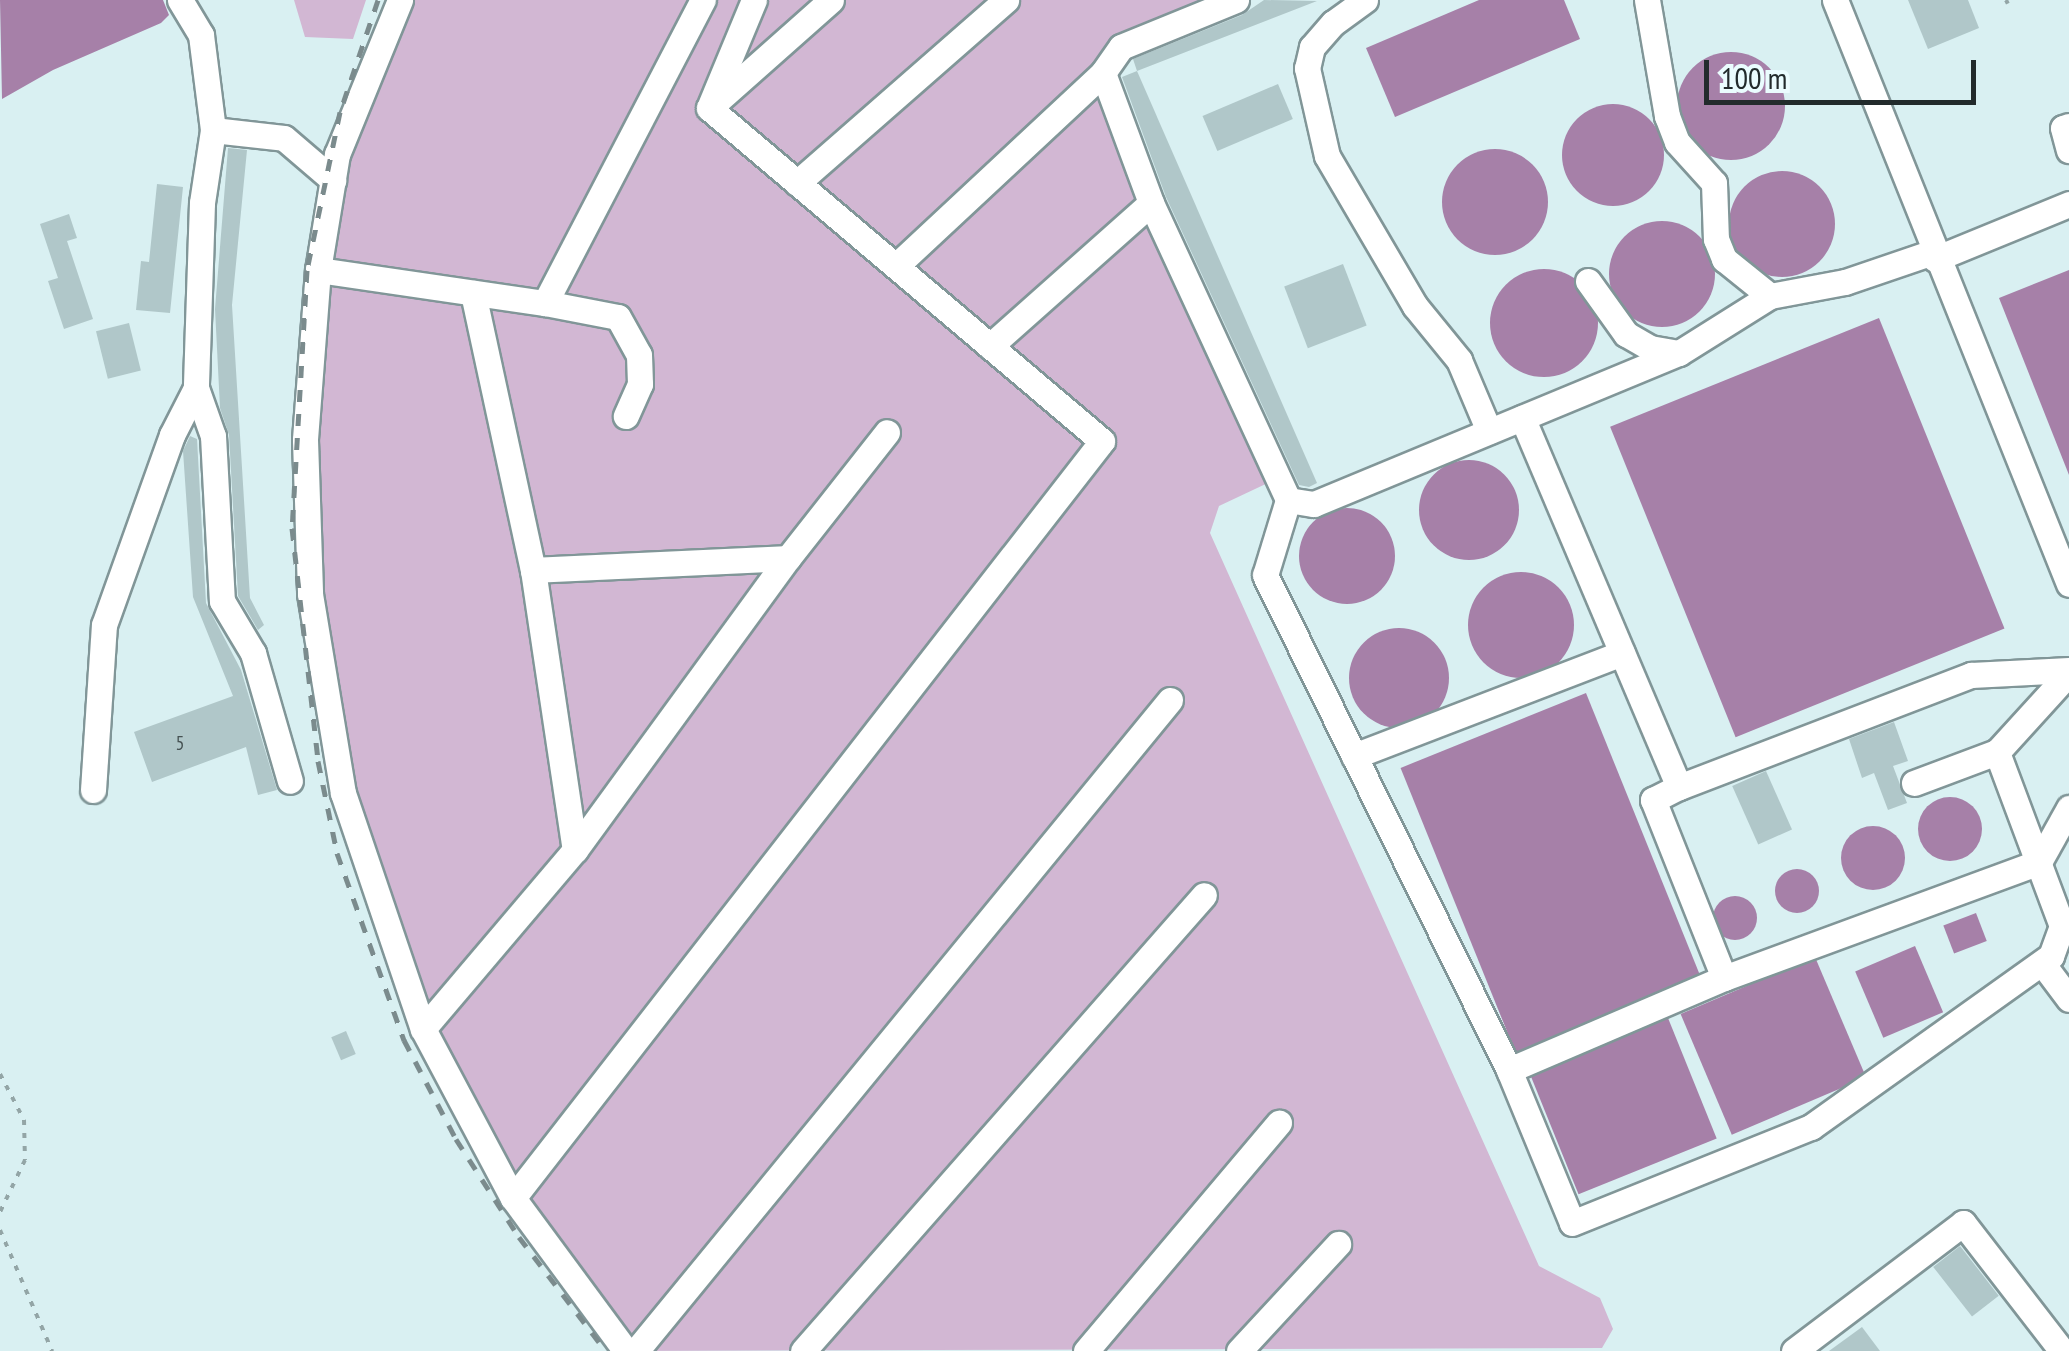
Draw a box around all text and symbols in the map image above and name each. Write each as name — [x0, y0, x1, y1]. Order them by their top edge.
scale bar — [1709, 40, 1982, 102]
text: 100 m — [1721, 58, 1787, 97]
house number: 5 — [176, 731, 184, 755]

